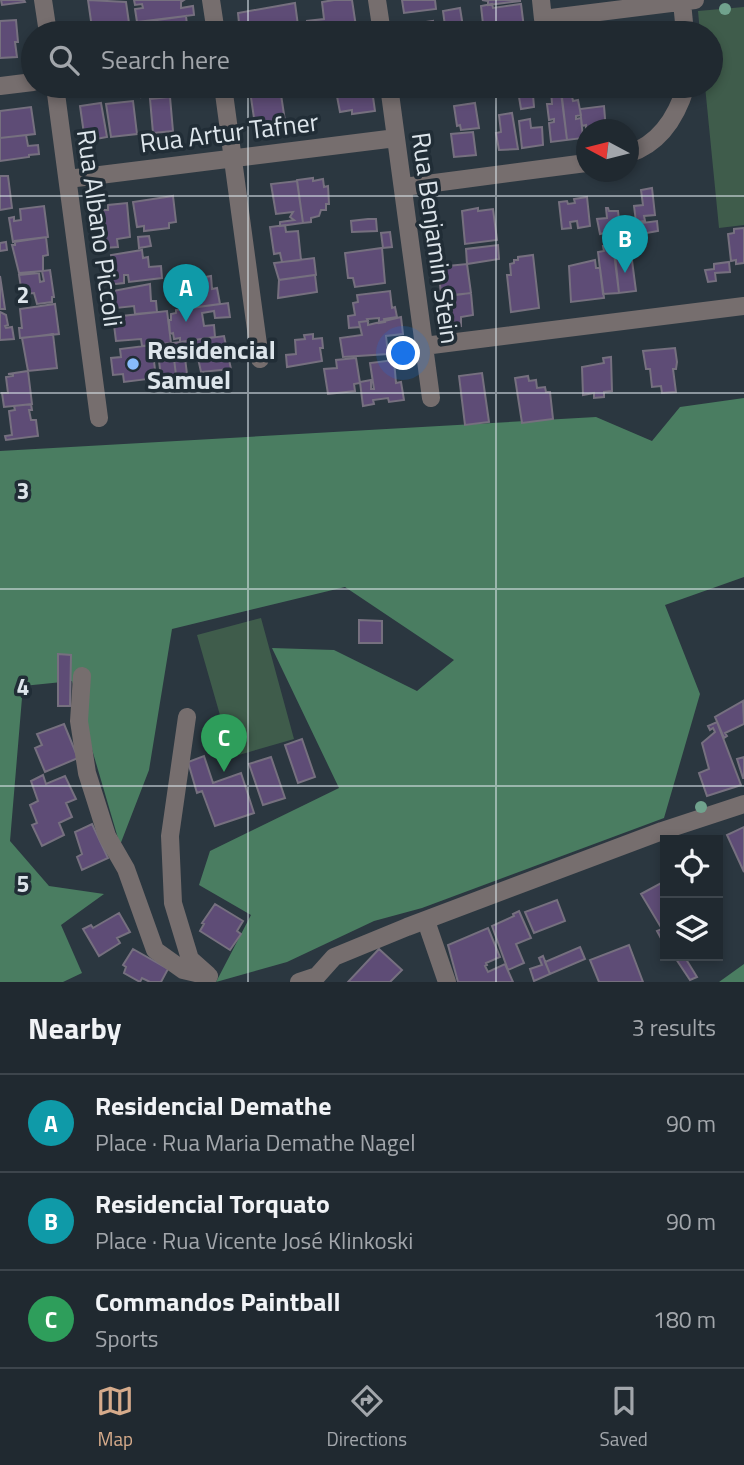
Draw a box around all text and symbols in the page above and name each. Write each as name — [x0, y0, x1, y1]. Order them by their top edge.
search box — [21, 21, 723, 98]
text: Search here — [101, 40, 230, 79]
icon: search — [45, 41, 83, 79]
street label: Rua Artur Tafner — [137, 102, 321, 162]
north arrow — [576, 119, 639, 182]
street label: Rua Albano Piccoli — [67, 127, 133, 329]
street label: Rua Benjamin Stein — [402, 130, 470, 346]
pin: B — [602, 215, 648, 273]
pin: A — [163, 264, 209, 322]
text: 2 — [17, 277, 29, 312]
place label: Residencial Samuel — [147, 330, 276, 399]
your location — [386, 336, 420, 370]
marker: Residencial Samuel — [125, 356, 141, 372]
text: 3 — [17, 473, 29, 508]
text: 4 — [17, 669, 29, 704]
pin: C — [201, 714, 247, 772]
map controls — [660, 835, 723, 961]
button: locate — [660, 835, 723, 898]
text: 5 — [17, 866, 29, 901]
button: layers — [660, 898, 723, 961]
text: Nearby — [28, 1005, 121, 1051]
text: 3 results — [632, 1010, 716, 1045]
text: Residencial Demathe — [95, 1086, 331, 1125]
text: A — [44, 1106, 58, 1141]
text: 90 m — [666, 1106, 716, 1141]
text: Place · Rua Maria Demathe Nagel — [95, 1125, 416, 1160]
text: Residencial Torquato — [95, 1184, 330, 1223]
text: B — [44, 1204, 58, 1239]
text: 90 m — [666, 1204, 716, 1239]
text: Place · Rua Vicente José Klinkoski — [95, 1223, 413, 1258]
text: Commandos Paintball — [95, 1282, 341, 1321]
text: C — [45, 1302, 57, 1337]
text: 180 m — [653, 1302, 716, 1337]
text: Sports — [95, 1321, 158, 1356]
tab: Map — [96, 1382, 134, 1453]
tab: Directions — [327, 1382, 407, 1453]
tab: Saved — [599, 1382, 648, 1453]

